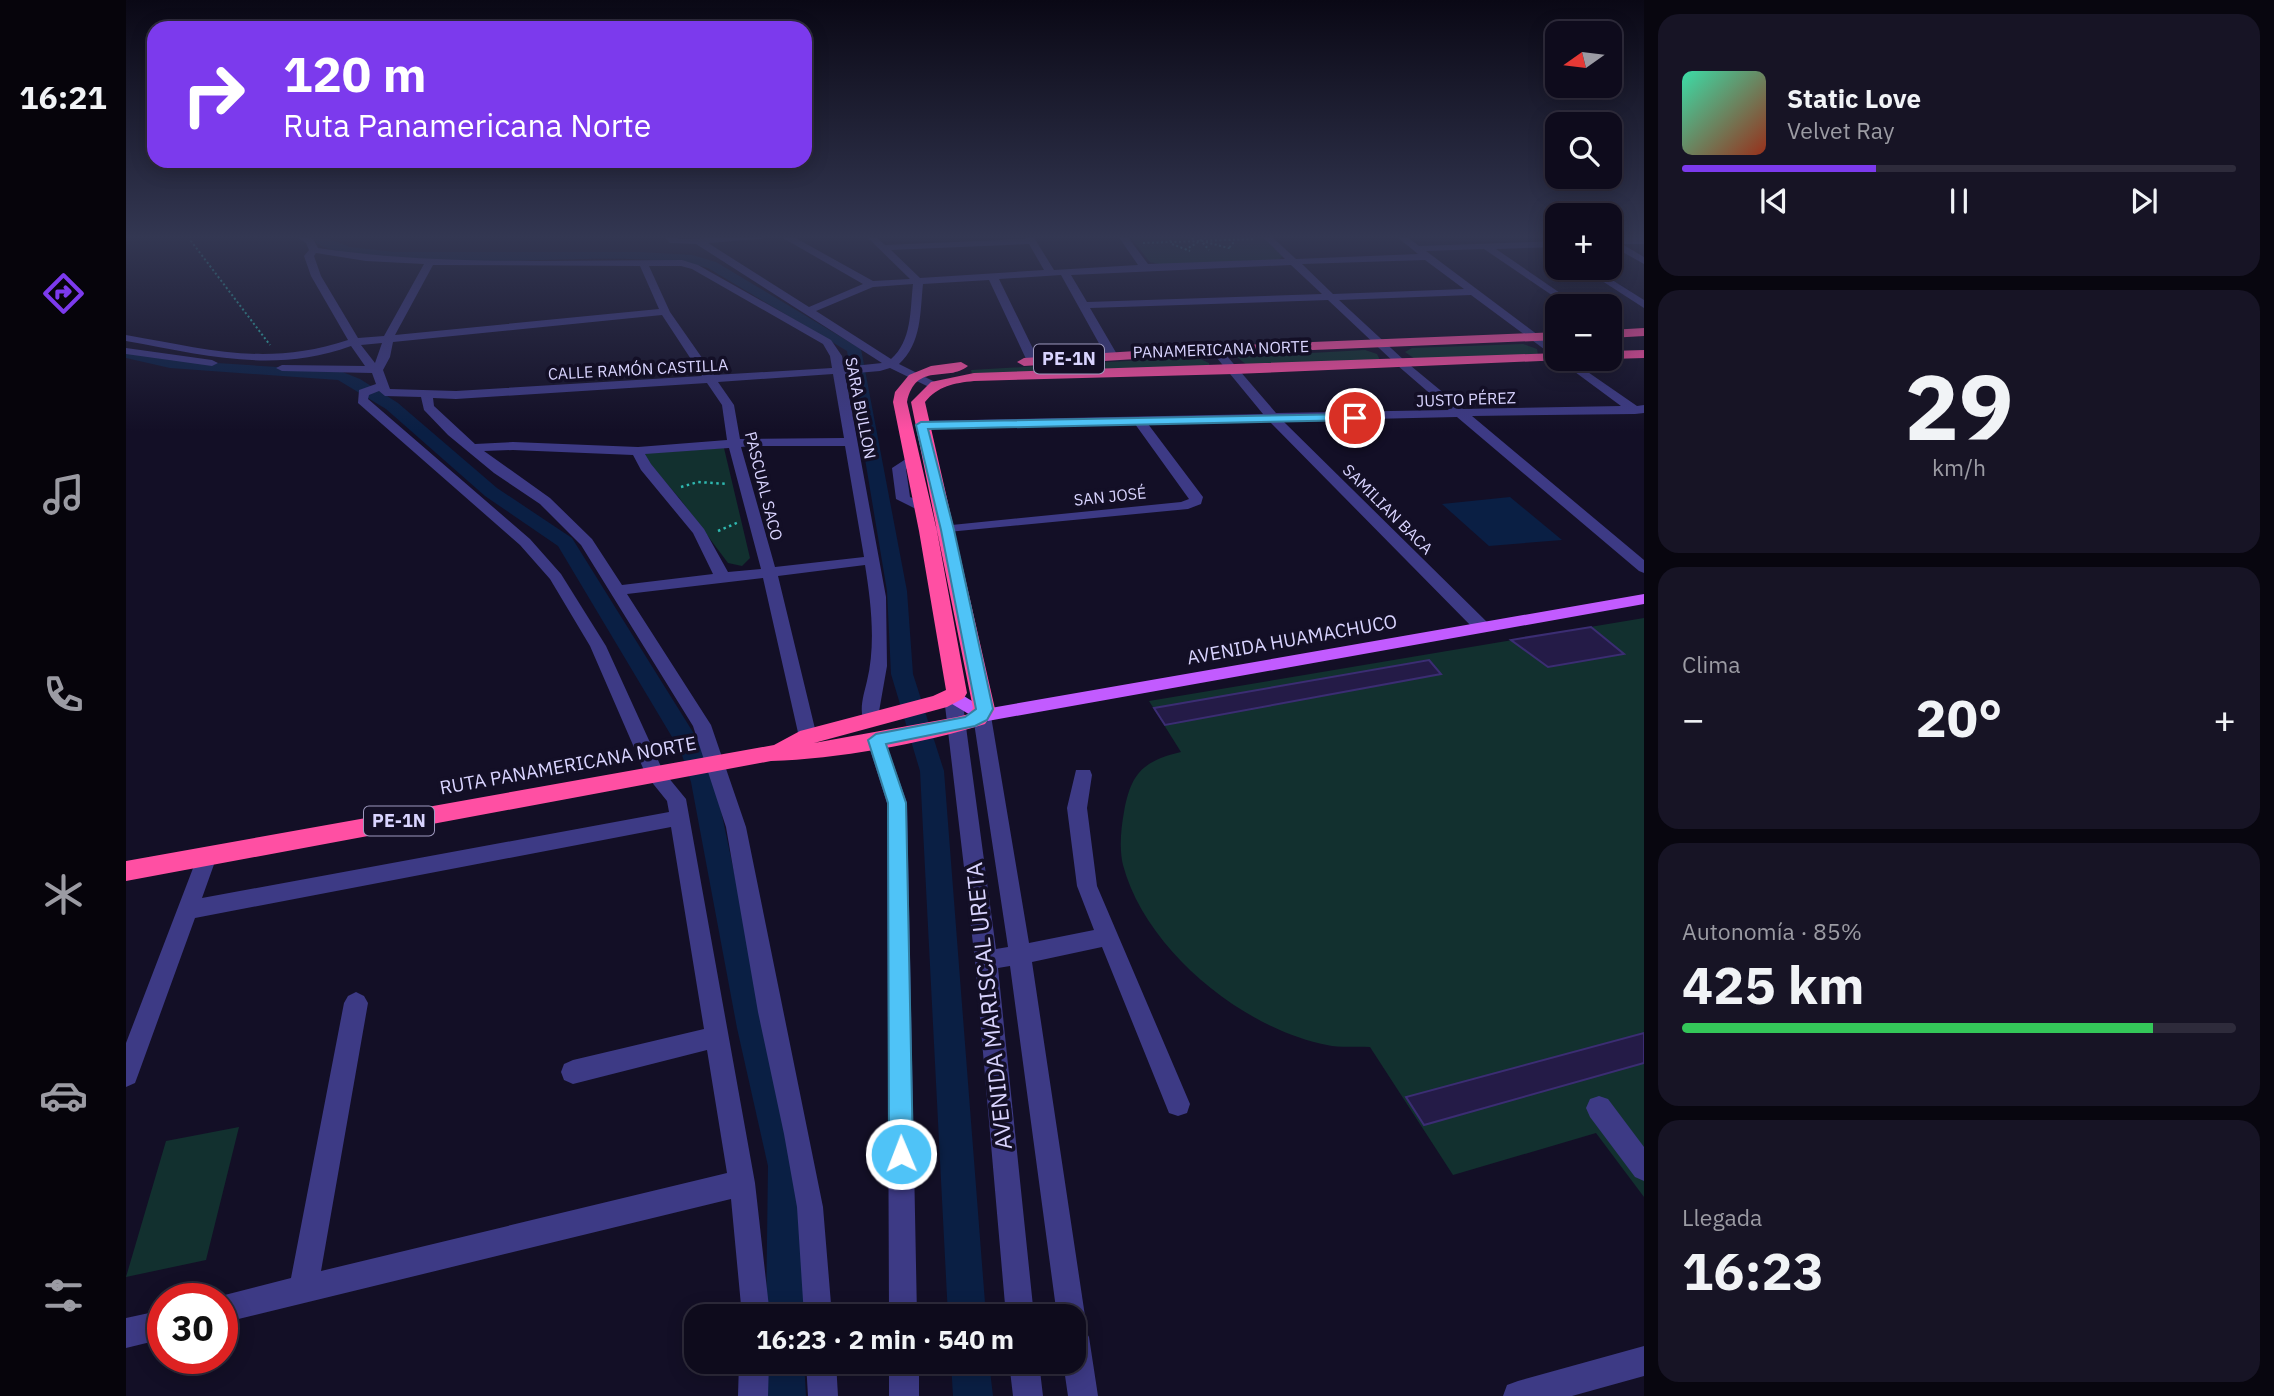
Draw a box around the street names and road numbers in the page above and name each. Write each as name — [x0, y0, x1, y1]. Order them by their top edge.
street label: PANAMERICANA NORTE — [1133, 336, 1309, 362]
road number: PE-1N — [1034, 344, 1104, 374]
street label: CALLE RAMÓN CASTILLA — [547, 353, 729, 384]
street label: SARA BULLON — [841, 355, 881, 461]
street label: JUSTO PÉREZ — [1416, 386, 1516, 411]
street label: PASCUAL SACO — [741, 429, 787, 543]
street label: SAMILIAN BACA — [1339, 460, 1437, 558]
street label: SAN JOSÉ — [1073, 481, 1147, 510]
street label: AVENIDA HUAMACHUCO — [1185, 609, 1399, 669]
street label: RUTA PANAMERICANA NORTE — [438, 731, 698, 799]
road number: PE-1N — [364, 806, 434, 836]
street label: AVENIDA MARISCAL URETA — [958, 861, 1018, 1151]

